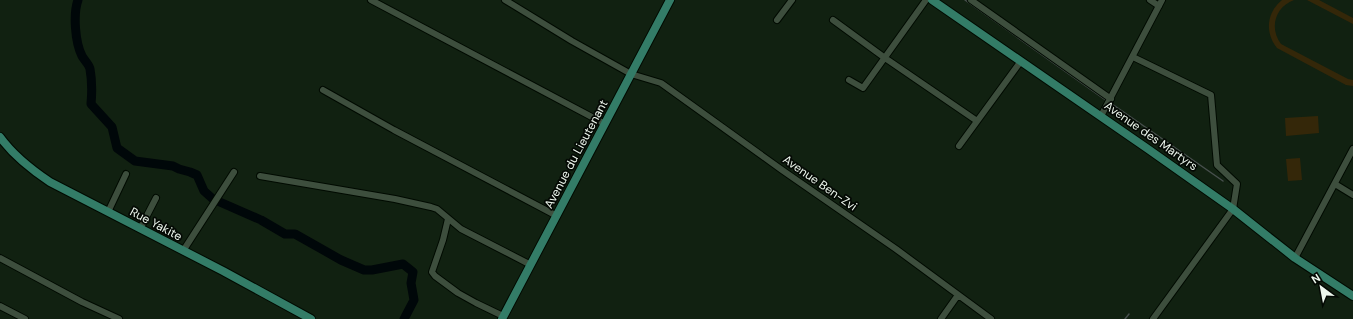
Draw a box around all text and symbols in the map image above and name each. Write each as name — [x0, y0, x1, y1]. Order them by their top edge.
street label: Avenue du Lieutenant — [541, 97, 612, 211]
street label: Avenue des Martyrs — [1101, 98, 1201, 174]
street label: Avenue Ben-Zvi — [780, 151, 860, 215]
street label: Rue Yakite — [127, 204, 185, 245]
north arrow — [1301, 267, 1341, 307]
text: N — [1309, 270, 1323, 287]

